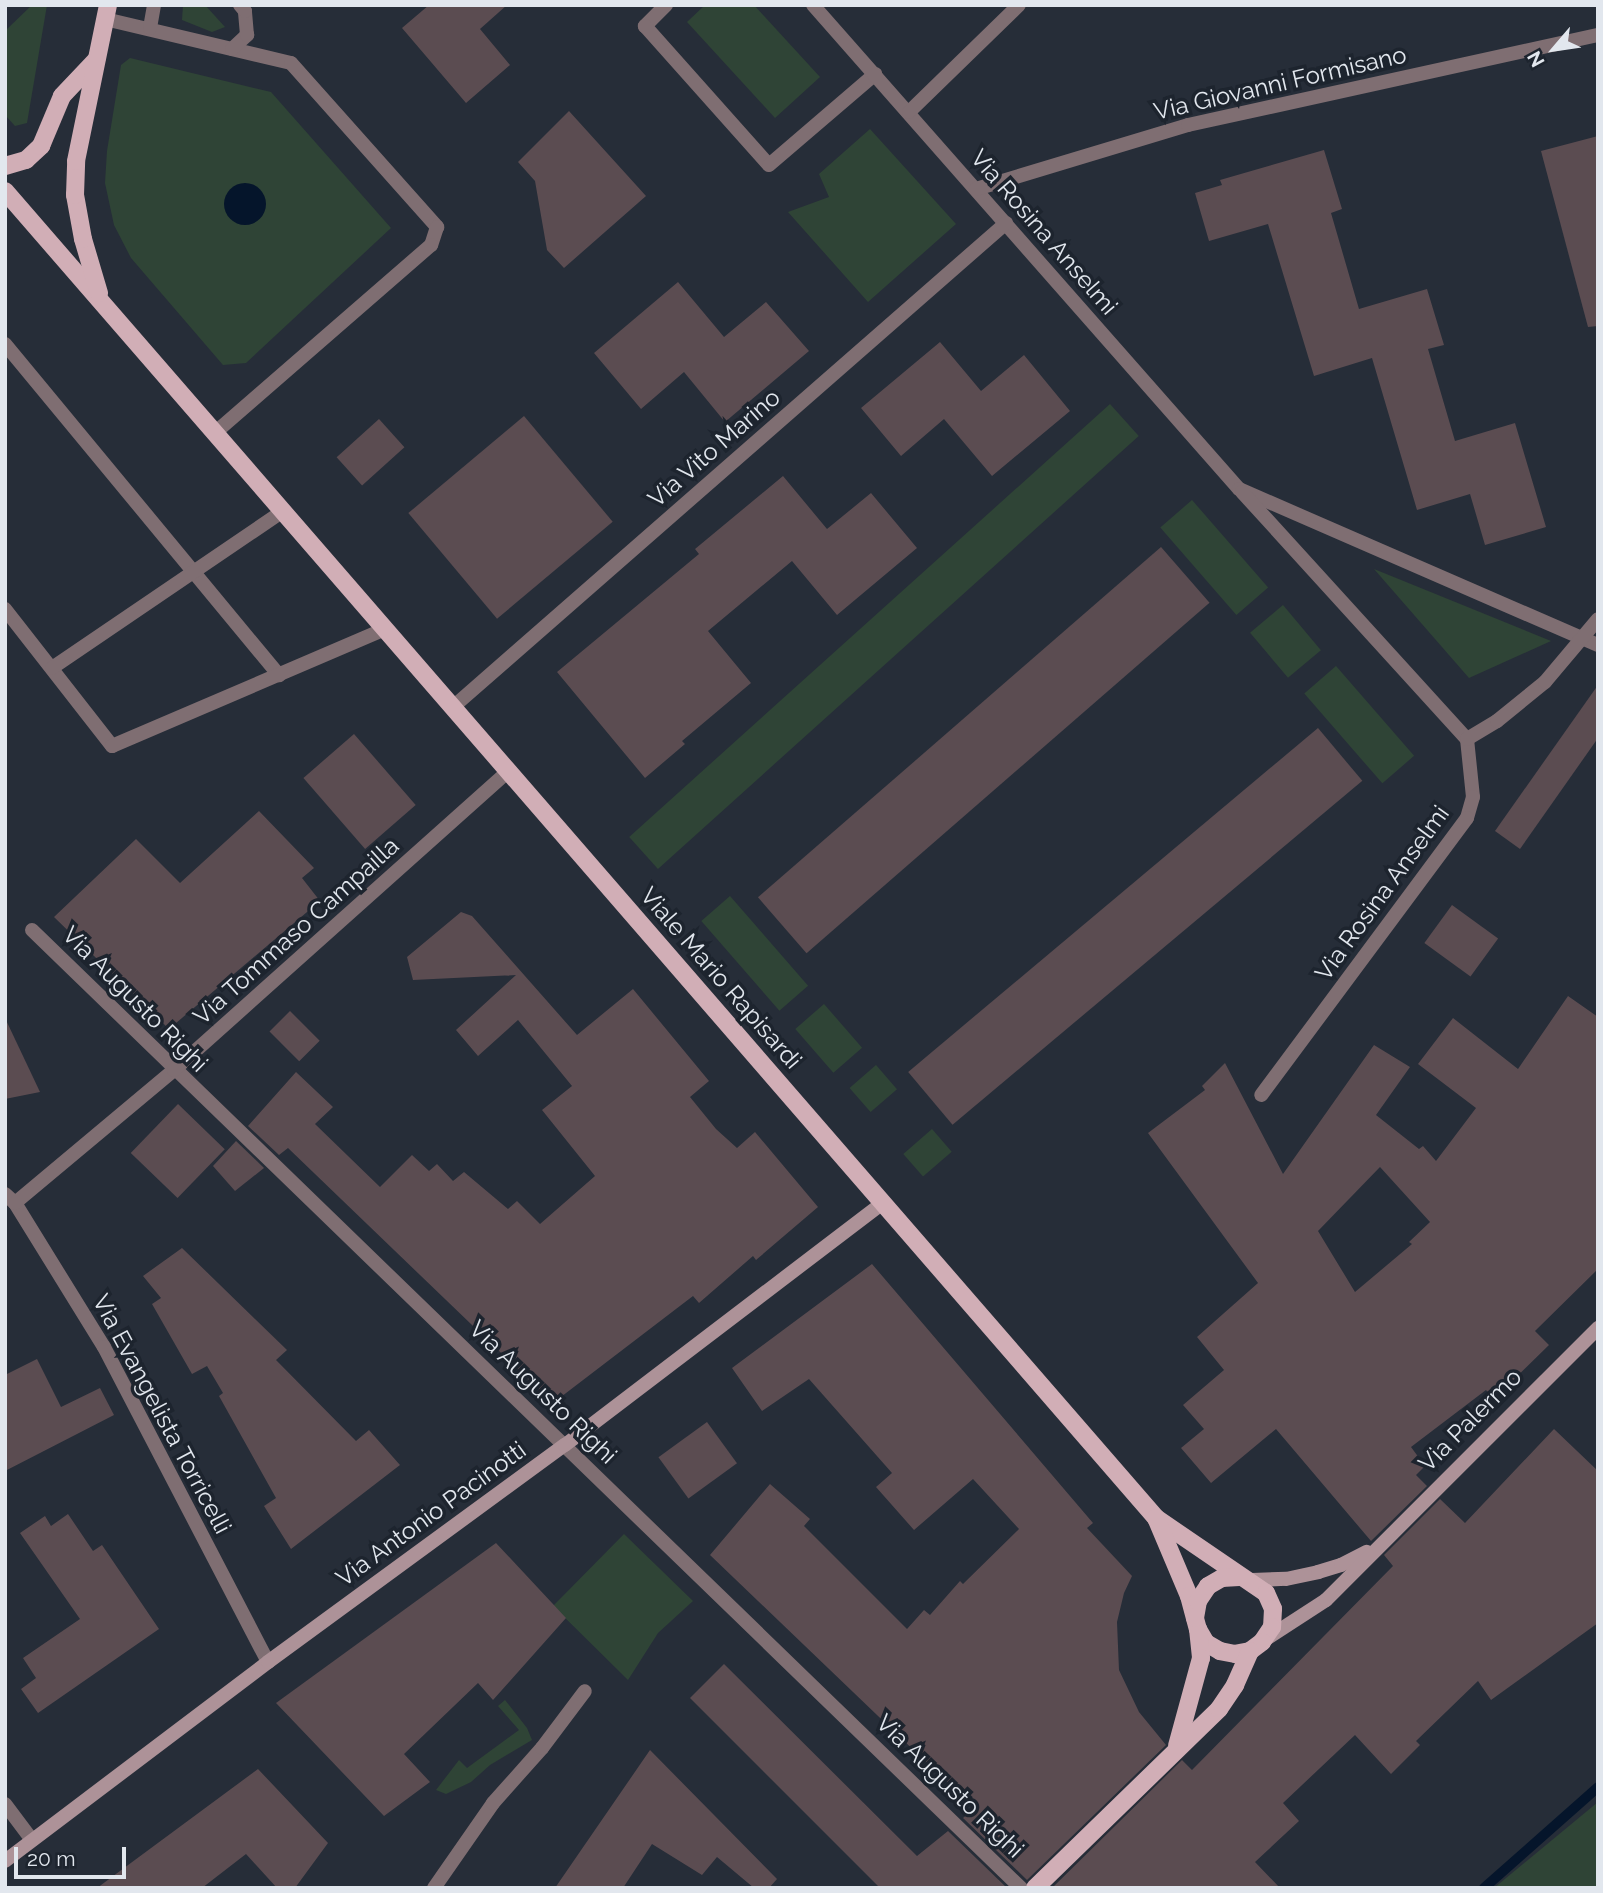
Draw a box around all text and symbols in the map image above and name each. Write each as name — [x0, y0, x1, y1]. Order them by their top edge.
north arrow — [1519, 14, 1589, 84]
street label: Via Giovanni Formisano — [1151, 40, 1409, 126]
text: N — [1522, 48, 1549, 71]
street label: Via Rosina Anselmi — [964, 143, 1124, 321]
street label: Via Vito Marino — [642, 383, 786, 513]
street label: Via Rosina Anselmi — [1309, 800, 1455, 986]
street label: Via Tommaso Campailla — [187, 831, 405, 1031]
street label: Viale Mario Rapisardi — [634, 881, 808, 1075]
street label: Via Augusto Righi — [56, 920, 214, 1078]
street label: Via Evangelista Torricelli — [86, 1289, 238, 1539]
street label: Via Augusto Righi — [463, 1314, 623, 1470]
street label: Via Palermo — [1412, 1362, 1528, 1478]
street label: Via Antonio Pacinotti — [330, 1435, 532, 1593]
street label: Via Augusto Righi — [870, 1708, 1030, 1864]
scale bar — [18, 1834, 130, 1878]
text: 20 m — [27, 1846, 75, 1871]

